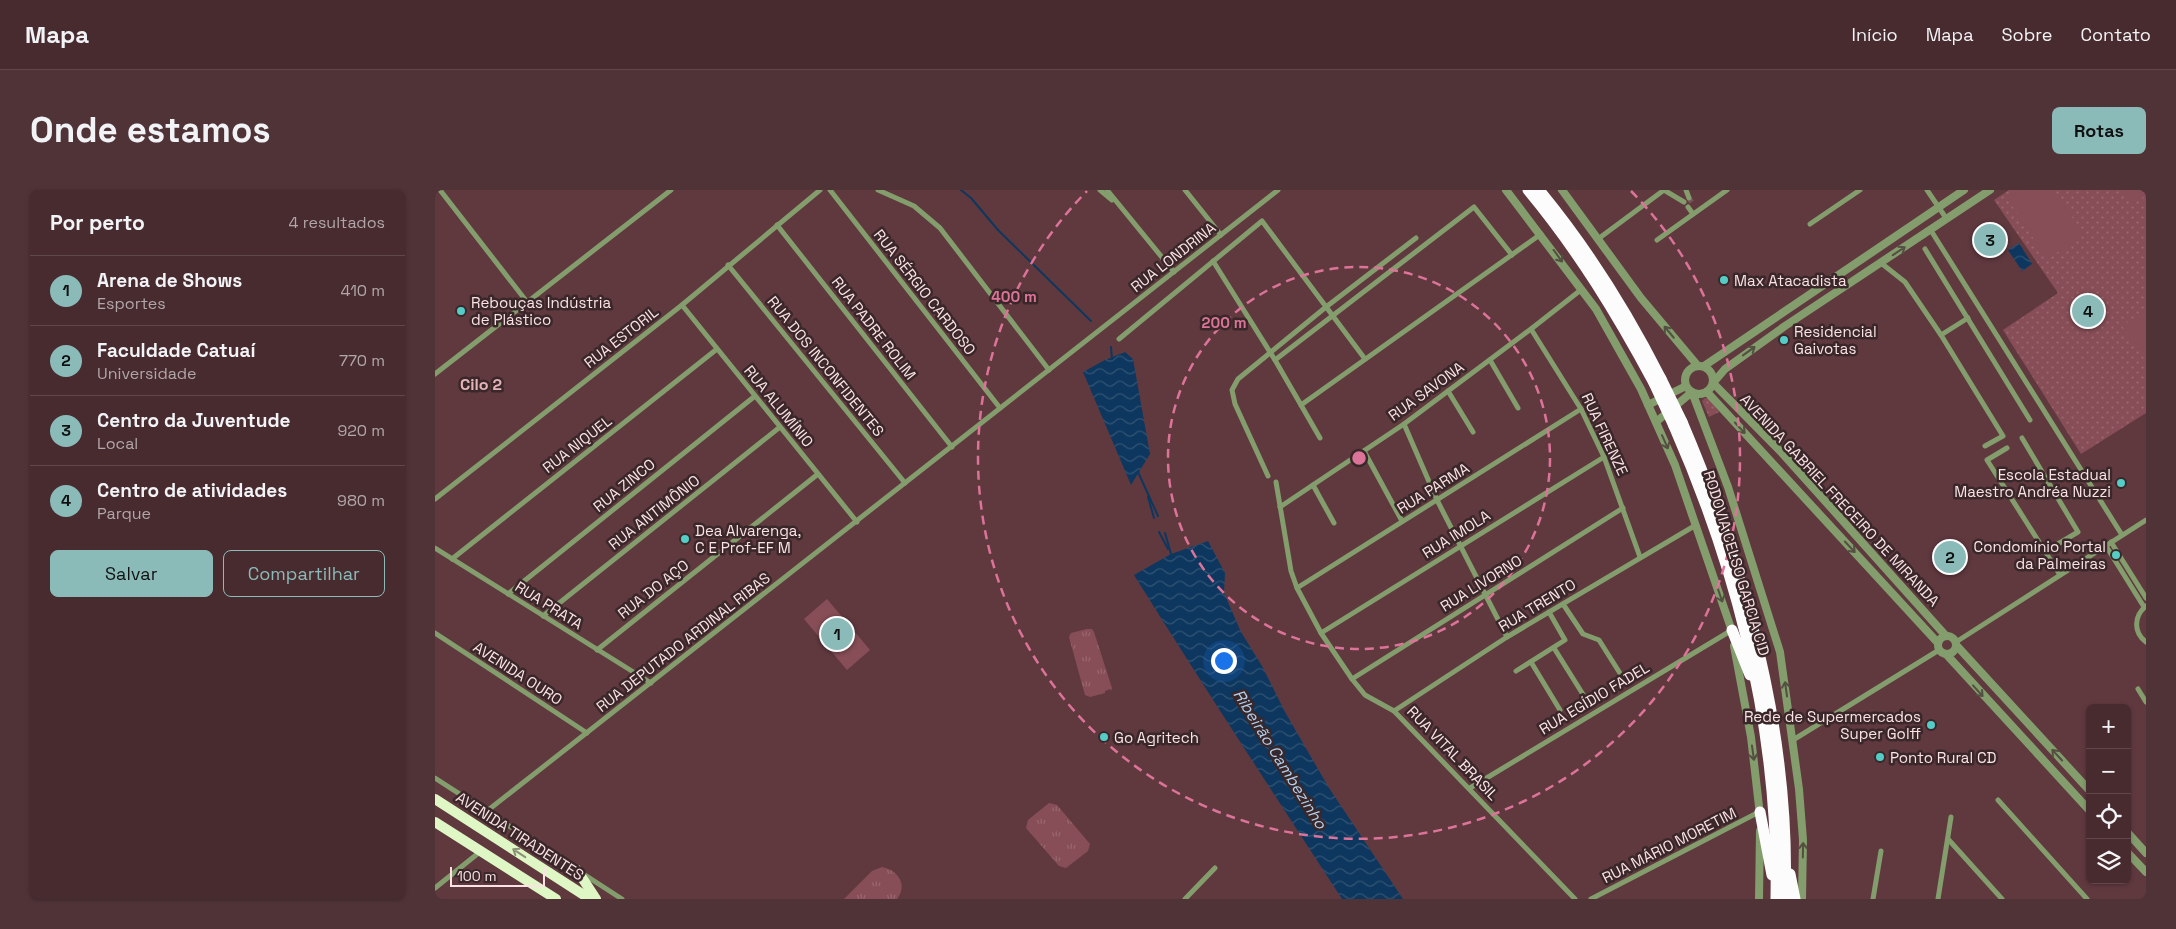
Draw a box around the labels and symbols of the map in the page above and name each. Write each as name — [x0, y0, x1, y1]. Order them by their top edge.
street label: RUA LONDRINA — [1127, 218, 1220, 296]
pin: 3 — [1974, 221, 2006, 259]
street label: RUA SÉRGIO CARDOSO — [870, 225, 980, 359]
one-way arrow — [1891, 246, 1905, 256]
one-way arrow — [1553, 249, 1563, 263]
place label: Max Atacadista — [1734, 271, 1847, 290]
street label: RUA PADRE ROLIM — [828, 273, 920, 383]
marker: Max Atacadista — [1718, 274, 1730, 286]
text: 400 m — [991, 287, 1037, 306]
street label: RUA DOS INCONFIDENTES — [763, 292, 889, 440]
pin: 4 — [2072, 292, 2104, 330]
place label: Rebouças Indústria de Plástico — [471, 293, 611, 329]
street label: RUA ESTORIL — [580, 302, 662, 372]
marker: Rebouças Indústria de Plástico — [455, 305, 467, 317]
text: 200 m — [1202, 313, 1246, 332]
place label: Residencial Gaivotas — [1794, 322, 1877, 358]
one-way arrow — [1664, 326, 1675, 339]
marker: Residencial Gaivotas — [1778, 334, 1790, 346]
one-way arrow — [1742, 346, 1756, 356]
street label: RUA SAVONA — [1385, 357, 1468, 425]
street label: RUA ALUMÍNIO — [740, 361, 818, 451]
district label: Cilo 2 — [460, 374, 502, 395]
street label: RUA FIRENZE — [1578, 390, 1632, 478]
street label: AVENIDA GABRIEL FRECEIRO DE MIRANDA — [1736, 390, 1944, 611]
street label: RUA NIQUEL — [539, 411, 615, 477]
one-way arrow — [1734, 421, 1746, 434]
one-way arrow — [1660, 434, 1670, 449]
centre of rings — [1350, 449, 1368, 467]
street label: RUA ZINCO — [589, 454, 659, 516]
street label: RUA PARMA — [1393, 458, 1473, 518]
place label: Escola Estadual Maestro Andréa Nuzzi — [1954, 465, 2111, 501]
street label: RODOVIA CELSO GARCIA CID — [1700, 468, 1774, 658]
street label: RUA ANTIMÔNIO — [605, 470, 703, 554]
marker: Escola Estadual Maestro Andréa Nuzzi — [2115, 477, 2127, 489]
street label: RUA IMOLA — [1418, 505, 1494, 562]
place label: Dea Alvarenga, C E Prof-EF M — [695, 521, 801, 557]
marker: Dea Alvarenga, C E Prof-EF M — [679, 533, 691, 545]
place label: Condomínio Portal da Palmeiras — [1974, 537, 2106, 573]
pin: 2 — [1934, 538, 1966, 576]
one-way arrow — [1844, 541, 1856, 554]
marker: Condomínio Portal da Palmeiras — [2110, 549, 2122, 561]
street label: RUA LIVORNO — [1437, 550, 1525, 616]
street label: RUA DO AÇO — [614, 555, 692, 623]
street label: RUA DEPUTADO ARDINAL RIBAS — [592, 568, 774, 716]
street label: RUA TRENTO — [1495, 574, 1579, 636]
street label: RUA PRATA — [512, 577, 587, 634]
one-way arrow — [1715, 586, 1725, 602]
pin: 1 — [821, 615, 853, 653]
street label: AVENIDA OURO — [470, 637, 566, 709]
your location — [1211, 648, 1237, 674]
street label: RUA EGÍDIO FADEL — [1535, 658, 1653, 738]
one-way arrow — [1780, 681, 1790, 697]
one-way arrow — [1973, 684, 1984, 697]
water label: Ribeirão Cambezinho — [1228, 685, 1332, 834]
street label: RUA VITAL BRASIL — [1403, 702, 1503, 804]
place label: Rede de Supermercados Super Golff — [1744, 707, 1922, 743]
marker: Rede de Supermercados Super Golff — [1925, 719, 1937, 731]
place label: Go Agritech — [1114, 728, 1199, 747]
marker: Go Agritech — [1098, 731, 1110, 743]
one-way arrow — [1748, 745, 1758, 761]
place label: Ponto Rural CD — [1890, 748, 1997, 767]
one-way arrow — [2051, 749, 2063, 762]
marker: Ponto Rural CD — [1874, 751, 1886, 763]
street label: AVENIDA TIRADENTES — [452, 788, 588, 884]
street label: RUA MÁRIO MORETIM — [1599, 803, 1739, 887]
one-way arrow — [1798, 843, 1808, 859]
one-way arrow — [513, 848, 527, 858]
scale bar — [450, 864, 545, 887]

